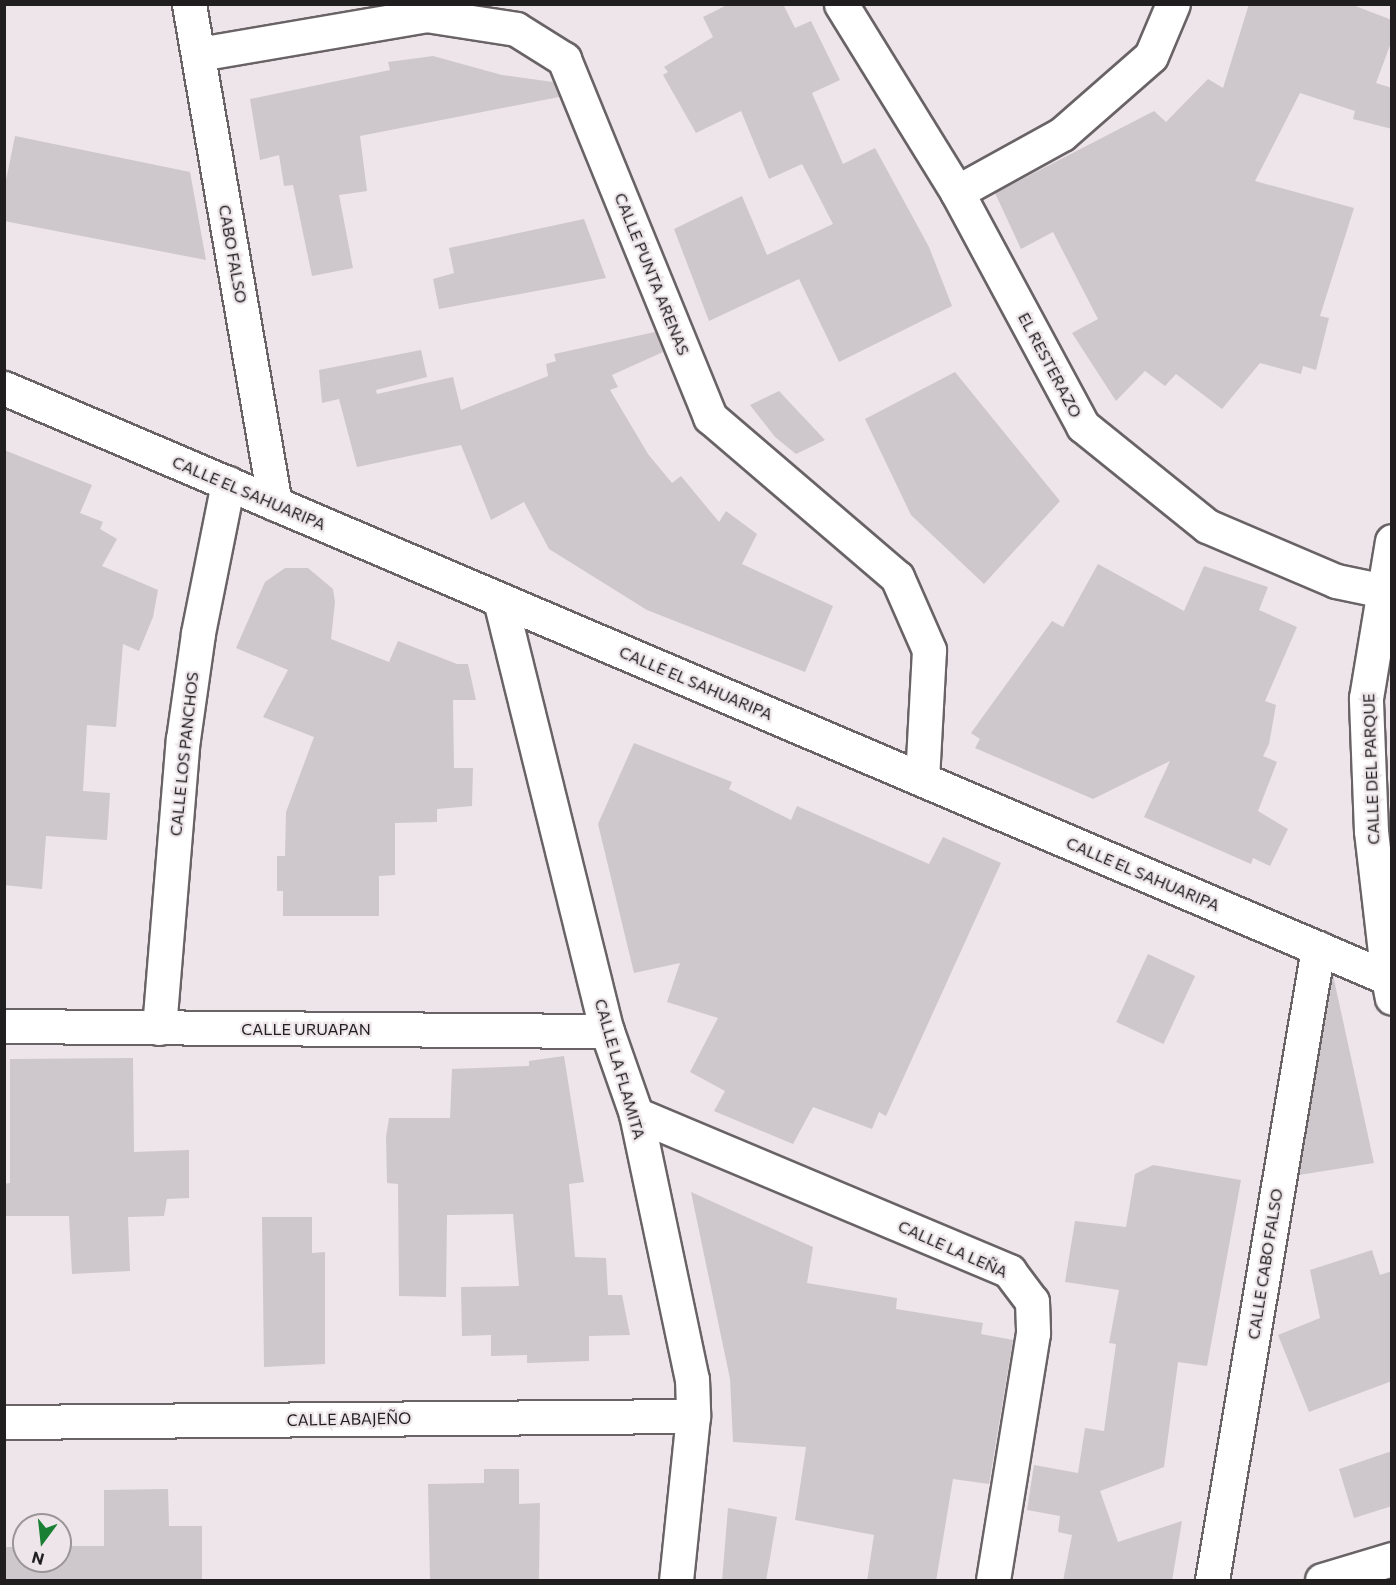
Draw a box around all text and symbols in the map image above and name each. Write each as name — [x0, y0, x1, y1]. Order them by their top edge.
street label: CALLE PUNTA ARENAS — [611, 190, 693, 358]
street label: CABO FALSO — [215, 203, 251, 305]
street label: EL RESTERAZO — [1014, 309, 1086, 421]
street label: CALLE EL SAHUARIPA — [169, 452, 329, 534]
street label: CALLE EL SAHUARIPA — [616, 642, 776, 724]
street label: CALLE LOS PANCHOS — [166, 671, 202, 837]
street label: CALLE DEL PARQUE — [1359, 693, 1383, 845]
street label: CALLE EL SAHUARIPA — [1063, 833, 1223, 915]
street label: CALLE LA FLAMITA — [591, 997, 649, 1141]
street label: CALLE URUAPAN — [241, 1019, 371, 1039]
street label: CALLE CABO FALSO — [1244, 1187, 1286, 1341]
street label: CALLE LA LEÑA — [895, 1216, 1011, 1282]
street label: CALLE ABAJEÑO — [287, 1408, 411, 1430]
north arrow — [12, 1513, 72, 1573]
text: N — [29, 1548, 46, 1570]

